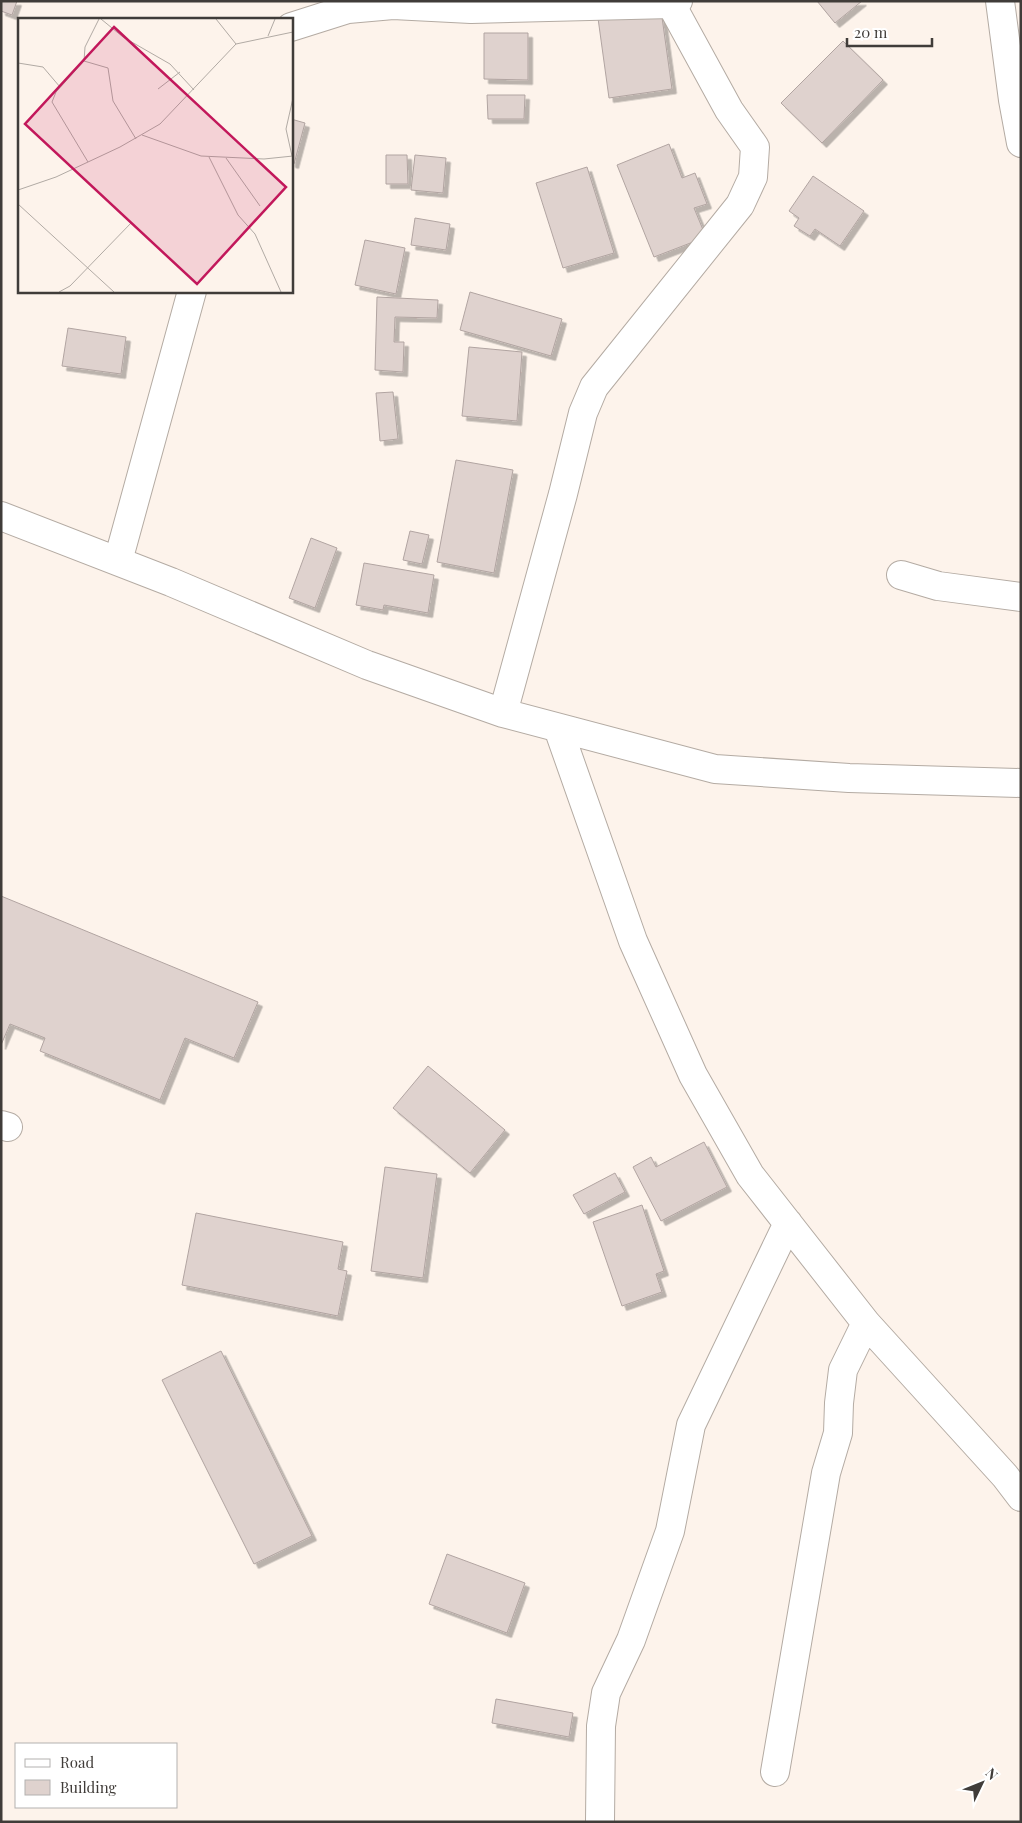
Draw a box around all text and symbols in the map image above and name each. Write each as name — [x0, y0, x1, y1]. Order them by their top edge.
scale bar — [847, 15, 932, 47]
inset map — [18, 18, 292, 292]
text: 20 m — [854, 22, 888, 42]
legend — [15, 1743, 178, 1808]
text: Road — [60, 1752, 94, 1772]
north arrow — [957, 1758, 1007, 1808]
text: N — [981, 1764, 1002, 1784]
text: Building — [60, 1777, 117, 1797]

